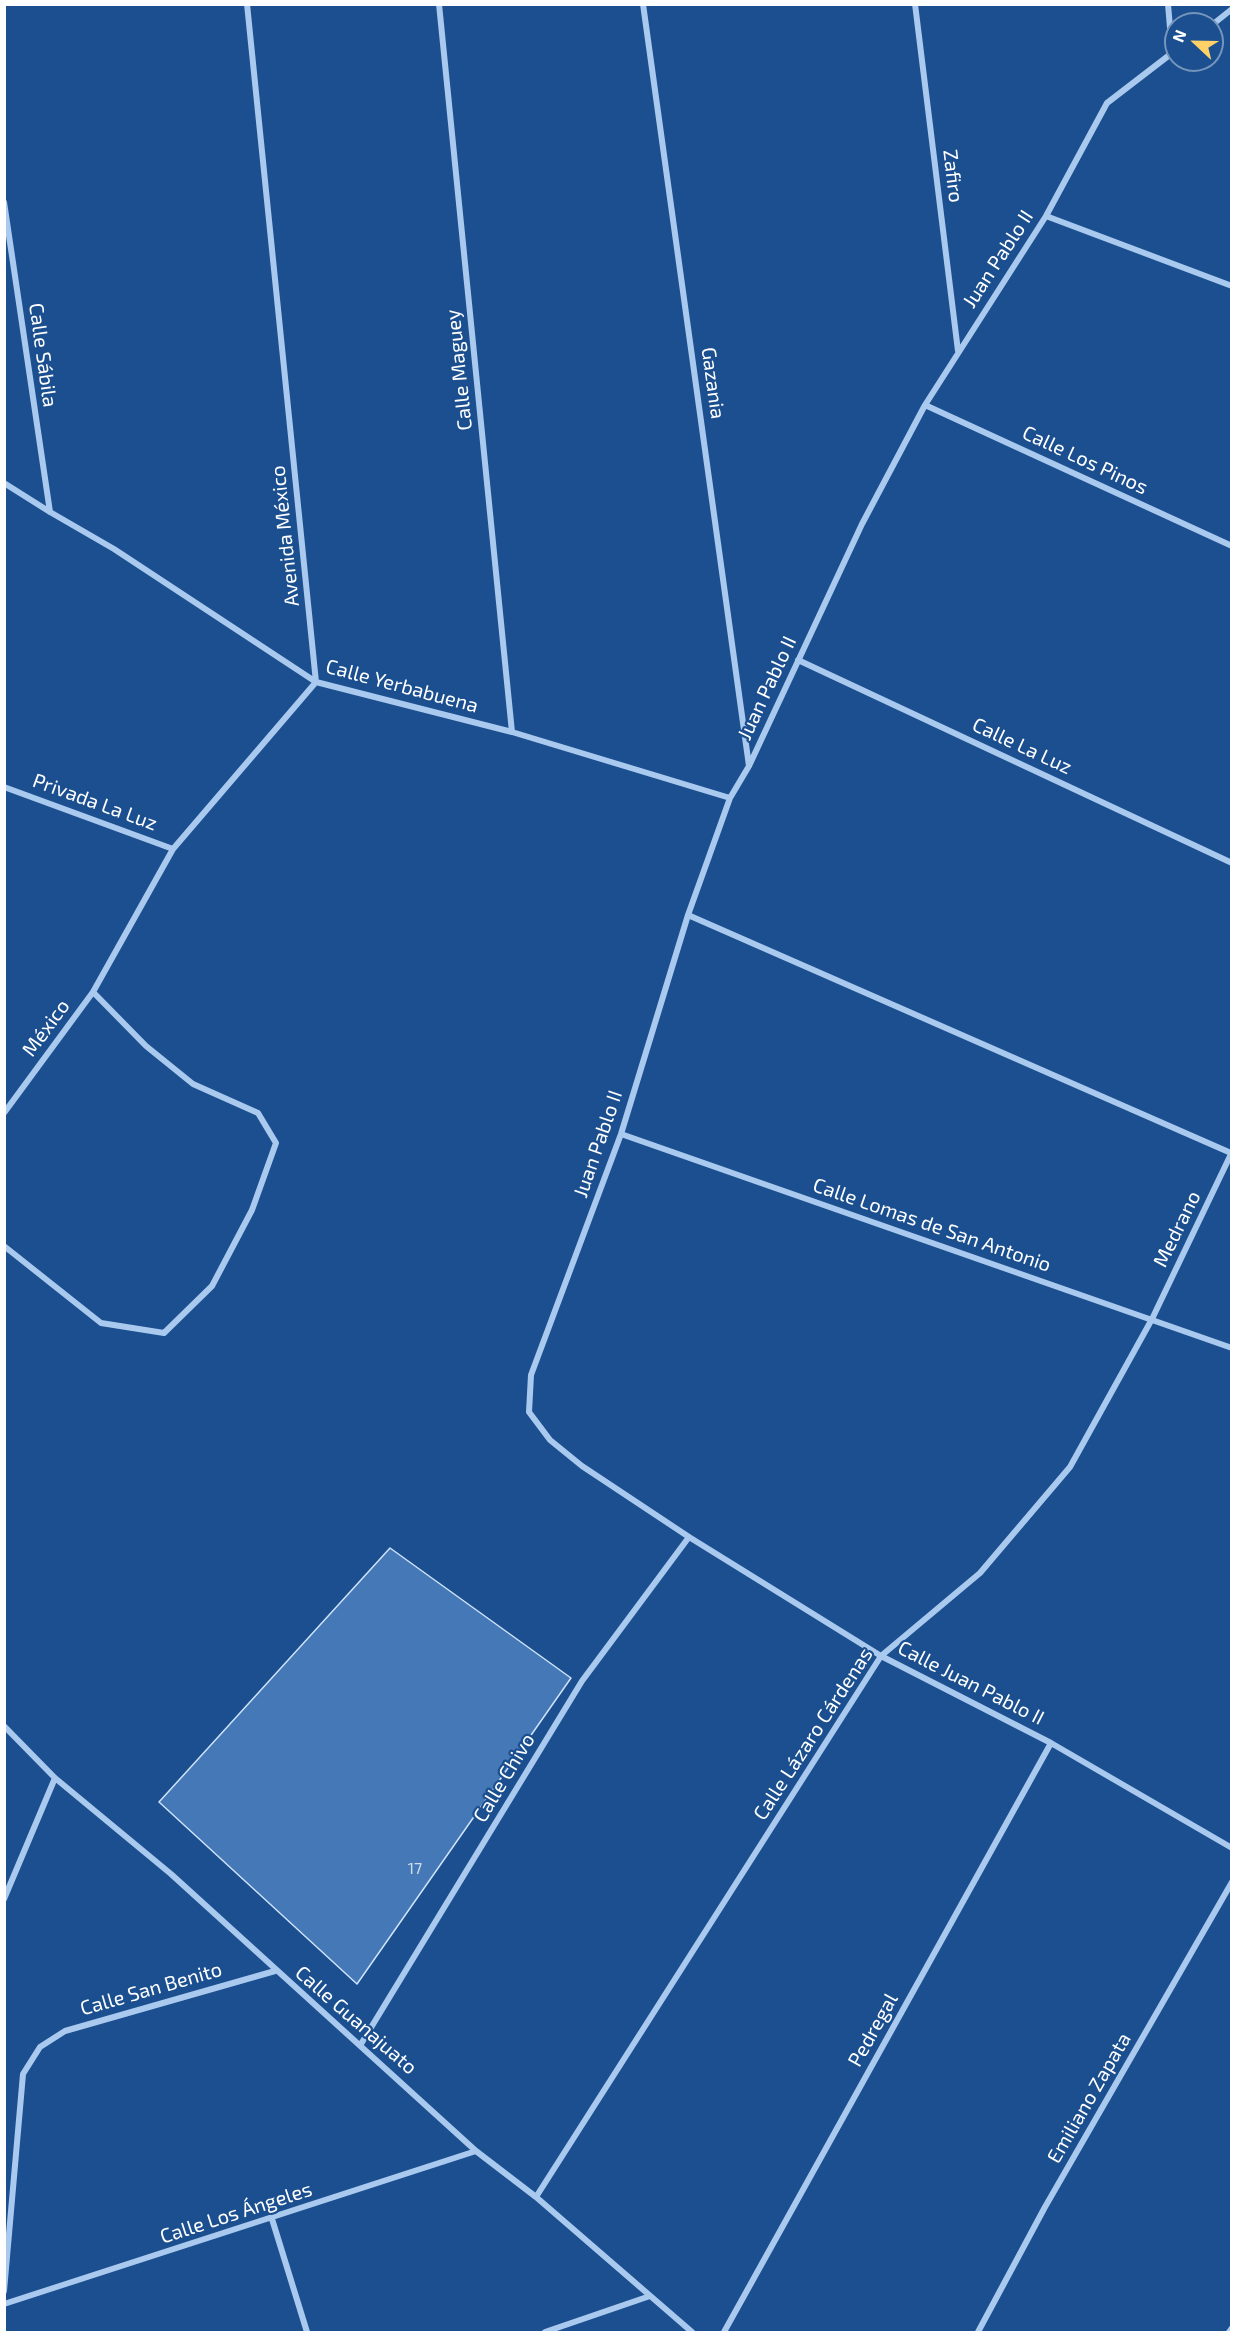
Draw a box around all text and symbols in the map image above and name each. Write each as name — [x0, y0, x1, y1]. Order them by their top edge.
north arrow — [1164, 12, 1224, 72]
text: N — [1168, 27, 1190, 45]
street label: Zafiro — [938, 148, 968, 204]
street label: Juan Pablo II — [958, 206, 1038, 312]
street label: Calle Sábila — [24, 301, 62, 409]
street label: Calle Maguey — [441, 308, 477, 432]
street label: Gazania — [696, 346, 730, 420]
street label: Calle Los Pinos — [1018, 420, 1152, 500]
street label: Avenida México — [266, 464, 304, 608]
street label: Juan Pablo II — [733, 632, 801, 744]
street label: Calle Yerbabuena — [323, 654, 481, 718]
street label: Calle La Luz — [968, 713, 1076, 779]
street label: Privada La Luz — [29, 768, 161, 836]
street label: México — [17, 995, 75, 1061]
street label: Juan Pablo II — [568, 1087, 628, 1201]
street label: Calle Lomas de San Antonio — [810, 1173, 1054, 1277]
street label: Medrano — [1148, 1187, 1206, 1271]
street label: Calle Juan Pablo II — [894, 1636, 1048, 1730]
street label: Calle Lázaro Cárdenas — [748, 1643, 878, 1825]
street label: Calle Chivo — [468, 1729, 540, 1827]
house number: 17 — [408, 1859, 422, 1879]
street label: Calle San Benito — [77, 1957, 225, 2021]
street label: Calle Guanajuato — [290, 1961, 422, 2079]
street label: Pedregal — [843, 1989, 903, 2071]
street label: Emiliano Zapata — [1042, 2029, 1136, 2167]
street label: Calle Los Ángeles — [157, 2177, 315, 2249]

